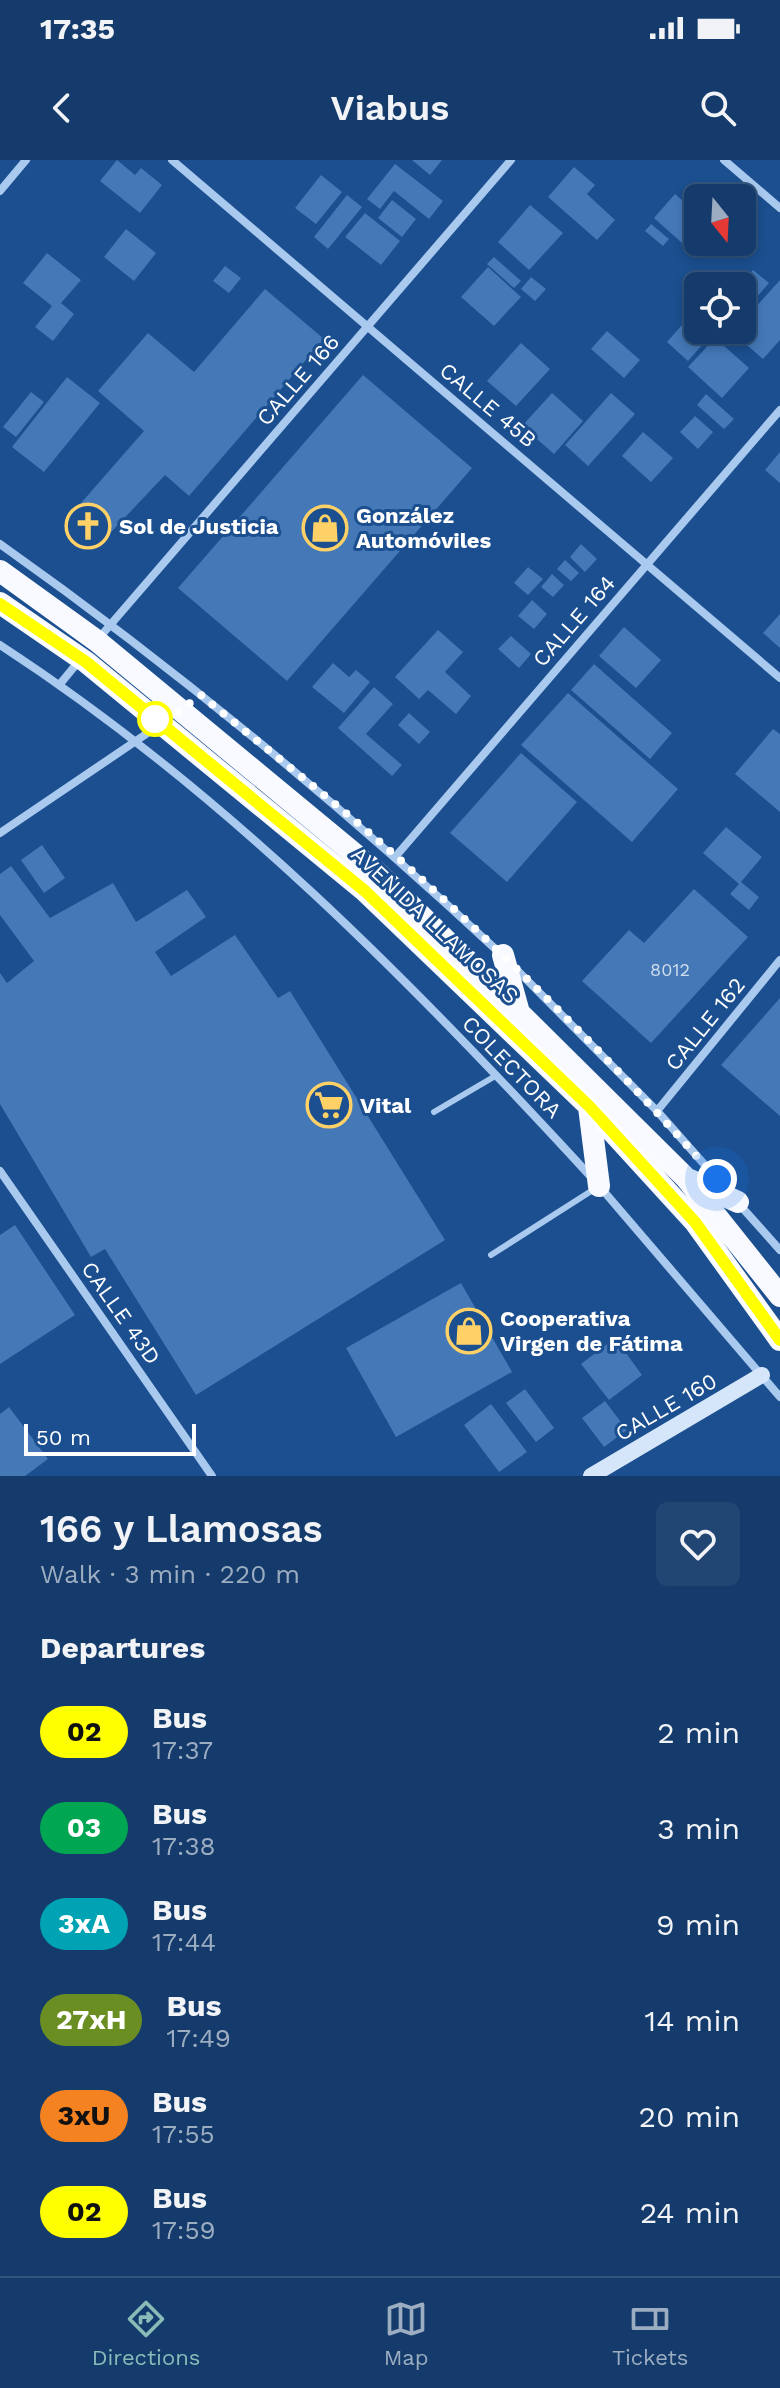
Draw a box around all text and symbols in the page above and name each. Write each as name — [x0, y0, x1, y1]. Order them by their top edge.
text: 17:35 — [40, 11, 115, 46]
icon: back — [40, 86, 84, 130]
icon: search — [696, 86, 740, 130]
text: Viabus — [331, 87, 449, 129]
north arrow — [684, 184, 756, 256]
map controls — [684, 184, 756, 344]
button: locate — [684, 272, 756, 344]
street label: CALLE 166 — [252, 329, 344, 431]
street label: CALLE 45B — [435, 357, 541, 453]
church icon: Sol de Justicia — [64, 502, 112, 550]
place label: González Automóviles — [356, 503, 492, 553]
shop icon: González Automóviles — [301, 504, 349, 552]
place label: Sol de Justicia — [119, 514, 279, 539]
street label: CALLE 164 — [528, 570, 620, 672]
unlabelled marker — [138, 702, 172, 736]
street label: AVENIDA LLAMOSAS — [346, 841, 524, 1009]
house number: 8012 — [650, 959, 690, 980]
street label: CALLE 162 — [660, 973, 750, 1075]
street label: COLECTORA — [457, 1011, 567, 1123]
supermarket icon: Vital — [305, 1081, 353, 1129]
place label: Vital — [360, 1093, 412, 1118]
your location — [697, 1159, 737, 1199]
street label: CALLE 43D — [76, 1257, 166, 1369]
place label: Cooperativa Virgen de Fátima — [500, 1306, 683, 1356]
shop icon: Cooperativa Virgen de Fátima — [445, 1307, 493, 1355]
street label: CALLE 160 — [611, 1368, 721, 1446]
scale bar — [24, 1420, 196, 1456]
text: 50 m — [36, 1425, 91, 1450]
button: heart — [656, 1502, 740, 1586]
text: 166 y Llamosas — [40, 1507, 323, 1551]
text: Walk · 3 min · 220 m — [40, 1559, 300, 1589]
text: Departures — [40, 1630, 205, 1665]
text: Bus — [152, 1700, 207, 1735]
text: 02 — [67, 1715, 101, 1748]
text: 2 min — [657, 1715, 740, 1750]
text: 17:37 — [152, 1735, 213, 1765]
text: Bus — [152, 1796, 207, 1831]
text: 03 — [67, 1811, 101, 1844]
text: 3 min — [657, 1811, 740, 1846]
text: 17:38 — [152, 1831, 216, 1861]
text: Bus — [152, 1892, 207, 1927]
text: 3xA — [58, 1907, 110, 1940]
text: 9 min — [656, 1907, 740, 1942]
text: 17:44 — [152, 1927, 216, 1957]
text: Bus — [166, 1988, 222, 2023]
text: 27xH — [56, 2003, 126, 2036]
text: 14 min — [645, 2003, 740, 2038]
text: 17:49 — [166, 2023, 231, 2053]
text: Bus — [152, 2084, 207, 2119]
text: 3xU — [58, 2099, 110, 2132]
text: 20 min — [638, 2099, 740, 2134]
text: 17:55 — [152, 2119, 215, 2149]
text: Bus — [152, 2180, 207, 2215]
text: 02 — [67, 2195, 101, 2228]
text: 24 min — [640, 2195, 740, 2230]
text: 17:59 — [152, 2215, 216, 2245]
tab: Directions — [92, 2297, 200, 2370]
tab: Map — [384, 2297, 429, 2370]
tab: Tickets — [612, 2297, 688, 2370]

